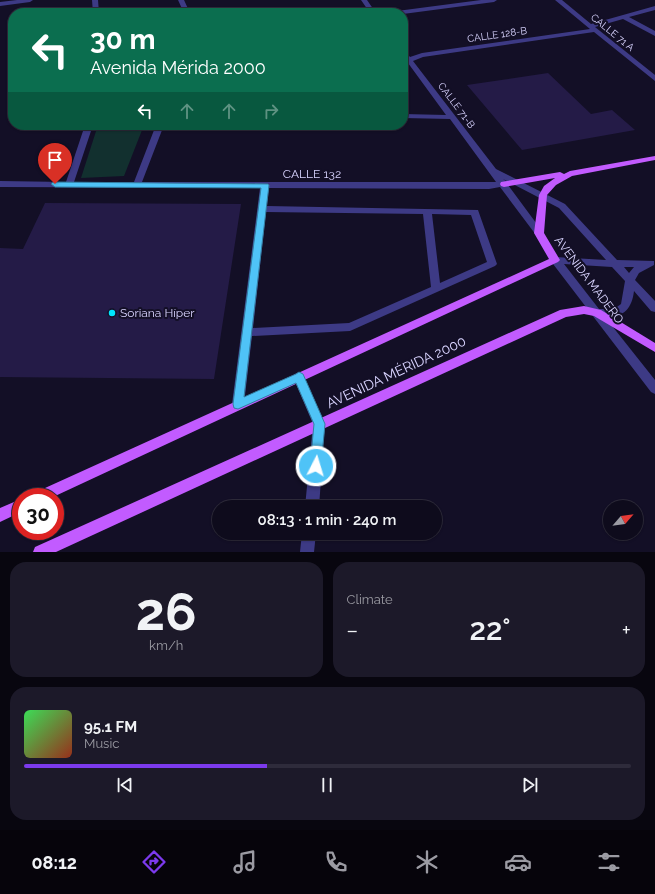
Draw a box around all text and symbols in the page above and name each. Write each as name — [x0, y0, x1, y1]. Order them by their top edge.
street label: CALLE 71 A — [589, 12, 637, 53]
text: 30 m — [90, 23, 156, 56]
icon: left — [24, 24, 76, 76]
street label: CALLE 128-B — [467, 25, 528, 44]
text: Avenida Mérida 2000 — [90, 57, 266, 78]
street label: CALLE 71-B — [436, 80, 478, 131]
icon: left — [134, 100, 156, 122]
icon: ahead — [176, 100, 198, 122]
icon: ahead — [218, 100, 240, 122]
icon: right — [260, 100, 282, 122]
pin — [38, 143, 72, 184]
icon: arrive — [44, 149, 66, 171]
street label: CALLE 132 — [283, 167, 341, 181]
street label: AVENIDA MADERO — [552, 234, 626, 326]
place label: Soriana Híper — [120, 306, 195, 320]
marker: Soriana Híper — [107, 308, 117, 318]
street label: AVENIDA MÉRIDA 2000 — [323, 332, 468, 411]
position arrow — [295, 445, 337, 487]
speed limit sign: 30 — [12, 488, 64, 540]
north arrow — [603, 500, 643, 540]
map controls — [603, 500, 643, 540]
text: 08:13 · 1 min · 240 m — [258, 511, 396, 529]
text: 26 — [136, 581, 197, 642]
text: Climate — [347, 592, 393, 607]
text: 22° — [470, 612, 511, 647]
text: − — [347, 617, 358, 643]
text: + — [622, 617, 631, 643]
text: km/h — [149, 638, 183, 653]
text: 95.1 FM — [84, 718, 137, 736]
text: Music — [84, 736, 119, 751]
icon: previous — [114, 774, 136, 796]
icon: pause — [316, 774, 338, 796]
icon: next — [519, 774, 541, 796]
icon: directions — [140, 848, 168, 876]
icon: music — [231, 848, 259, 876]
icon: phone — [322, 848, 350, 876]
icon: climate — [413, 848, 441, 876]
icon: car — [504, 848, 532, 876]
icon: filters — [595, 848, 623, 876]
text: 08:12 — [32, 852, 77, 873]

